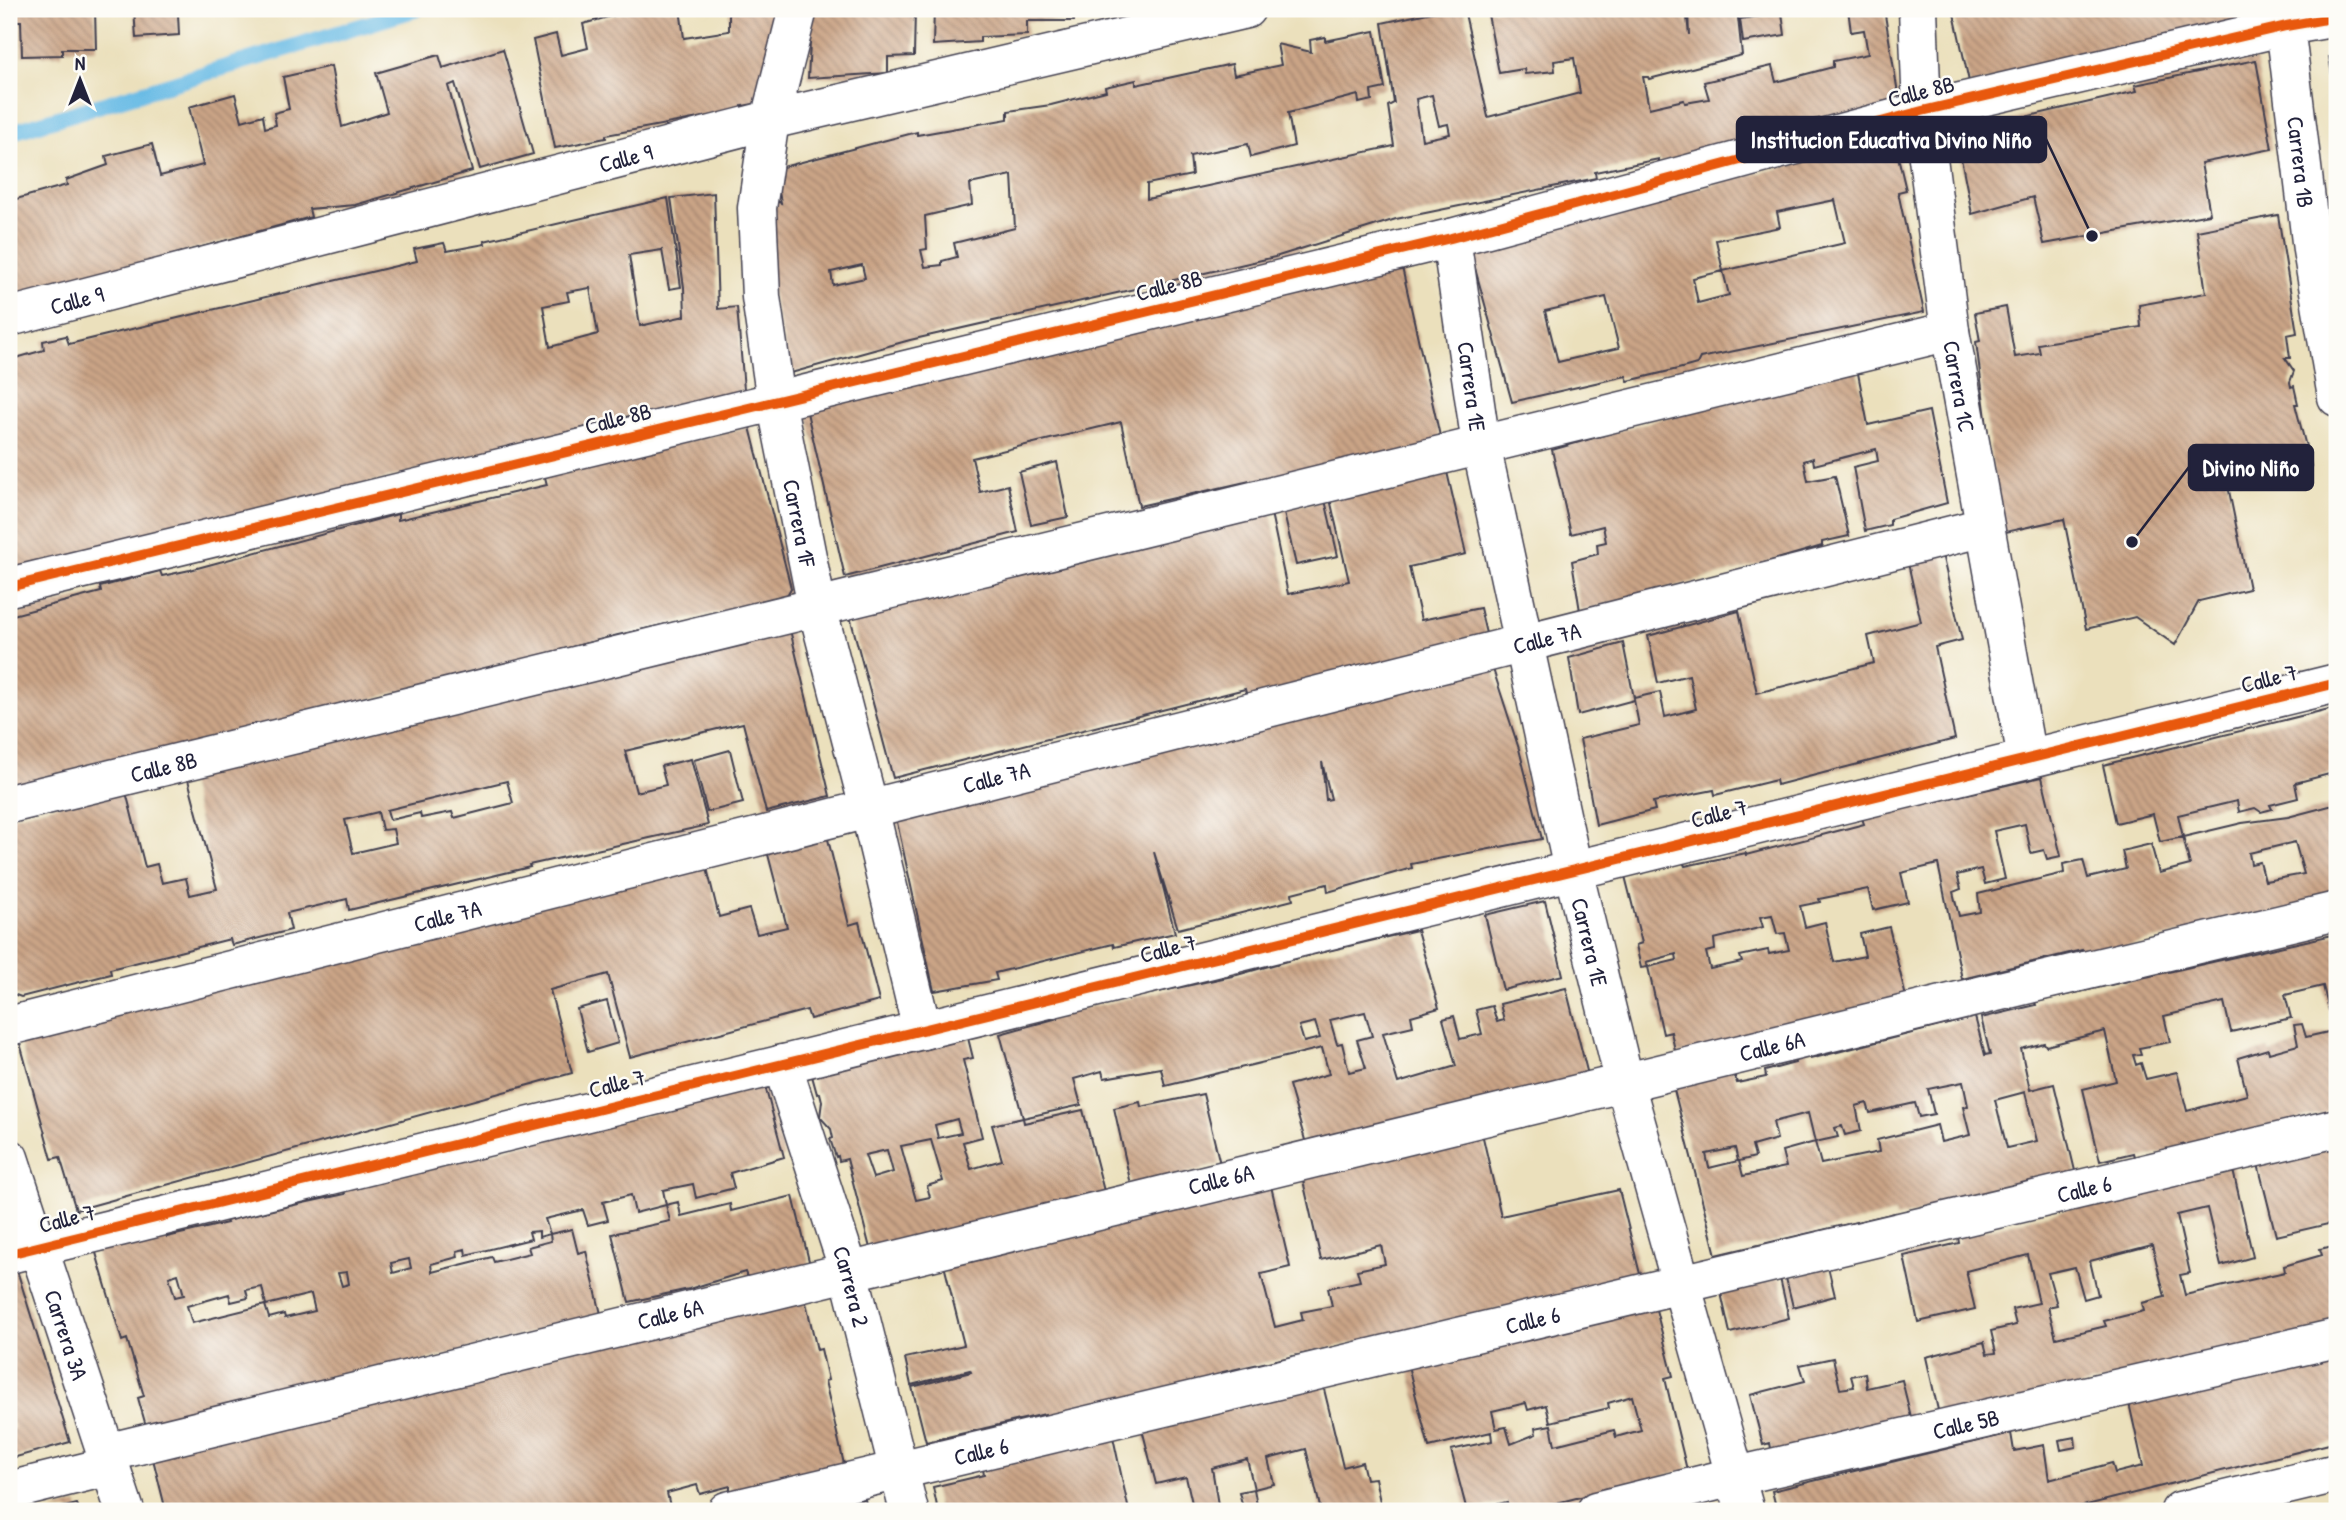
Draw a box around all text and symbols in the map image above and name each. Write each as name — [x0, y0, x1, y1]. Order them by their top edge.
north arrow — [46, 46, 116, 116]
text: N — [75, 50, 85, 76]
street label: Calle 8B — [1884, 68, 1958, 114]
street label: Carrera 1B — [2281, 115, 2322, 209]
callout: Institucion Educativa Divino Niño — [1737, 117, 2046, 162]
text: Institucion Educativa Divino Niño — [1751, 123, 2032, 155]
street label: Calle 9 — [595, 136, 656, 179]
street label: Calle 8B — [1132, 262, 1206, 308]
street label: Calle 9 — [47, 278, 107, 321]
street label: Carrera 1C — [1936, 338, 1983, 435]
street label: Carrera 1E — [1451, 340, 1494, 433]
street label: Calle 8B — [581, 395, 655, 441]
callout: Divino Niño — [2189, 445, 2313, 490]
text: Divino Niño — [2203, 451, 2300, 483]
street label: Carrera 1F — [776, 476, 824, 571]
street label: Calle 7A — [1510, 614, 1584, 661]
street label: Calle 7 — [2237, 656, 2301, 700]
street label: Calle 8B — [127, 743, 200, 789]
street label: Calle 7A — [959, 753, 1033, 800]
street label: Calle 7 — [1687, 791, 1751, 835]
street label: Calle 7A — [410, 892, 484, 939]
street label: Carrera 1E — [1565, 894, 1616, 989]
street label: Calle 7 — [1136, 926, 1200, 970]
street label: Calle 6A — [1736, 1023, 1808, 1068]
street label: Calle 7 — [585, 1061, 649, 1105]
street label: Calle 6A — [1185, 1156, 1257, 1201]
street label: Calle 6 — [2054, 1167, 2115, 1210]
street label: Calle 7 — [35, 1196, 99, 1240]
street label: Carrera 2 — [826, 1242, 878, 1330]
street label: Carrera 3A — [38, 1286, 96, 1384]
street label: Calle 6A — [634, 1290, 706, 1336]
street label: Calle 6 — [1502, 1298, 1563, 1341]
street label: Calle 5B — [1929, 1401, 2002, 1446]
street label: Calle 6 — [950, 1429, 1011, 1472]

